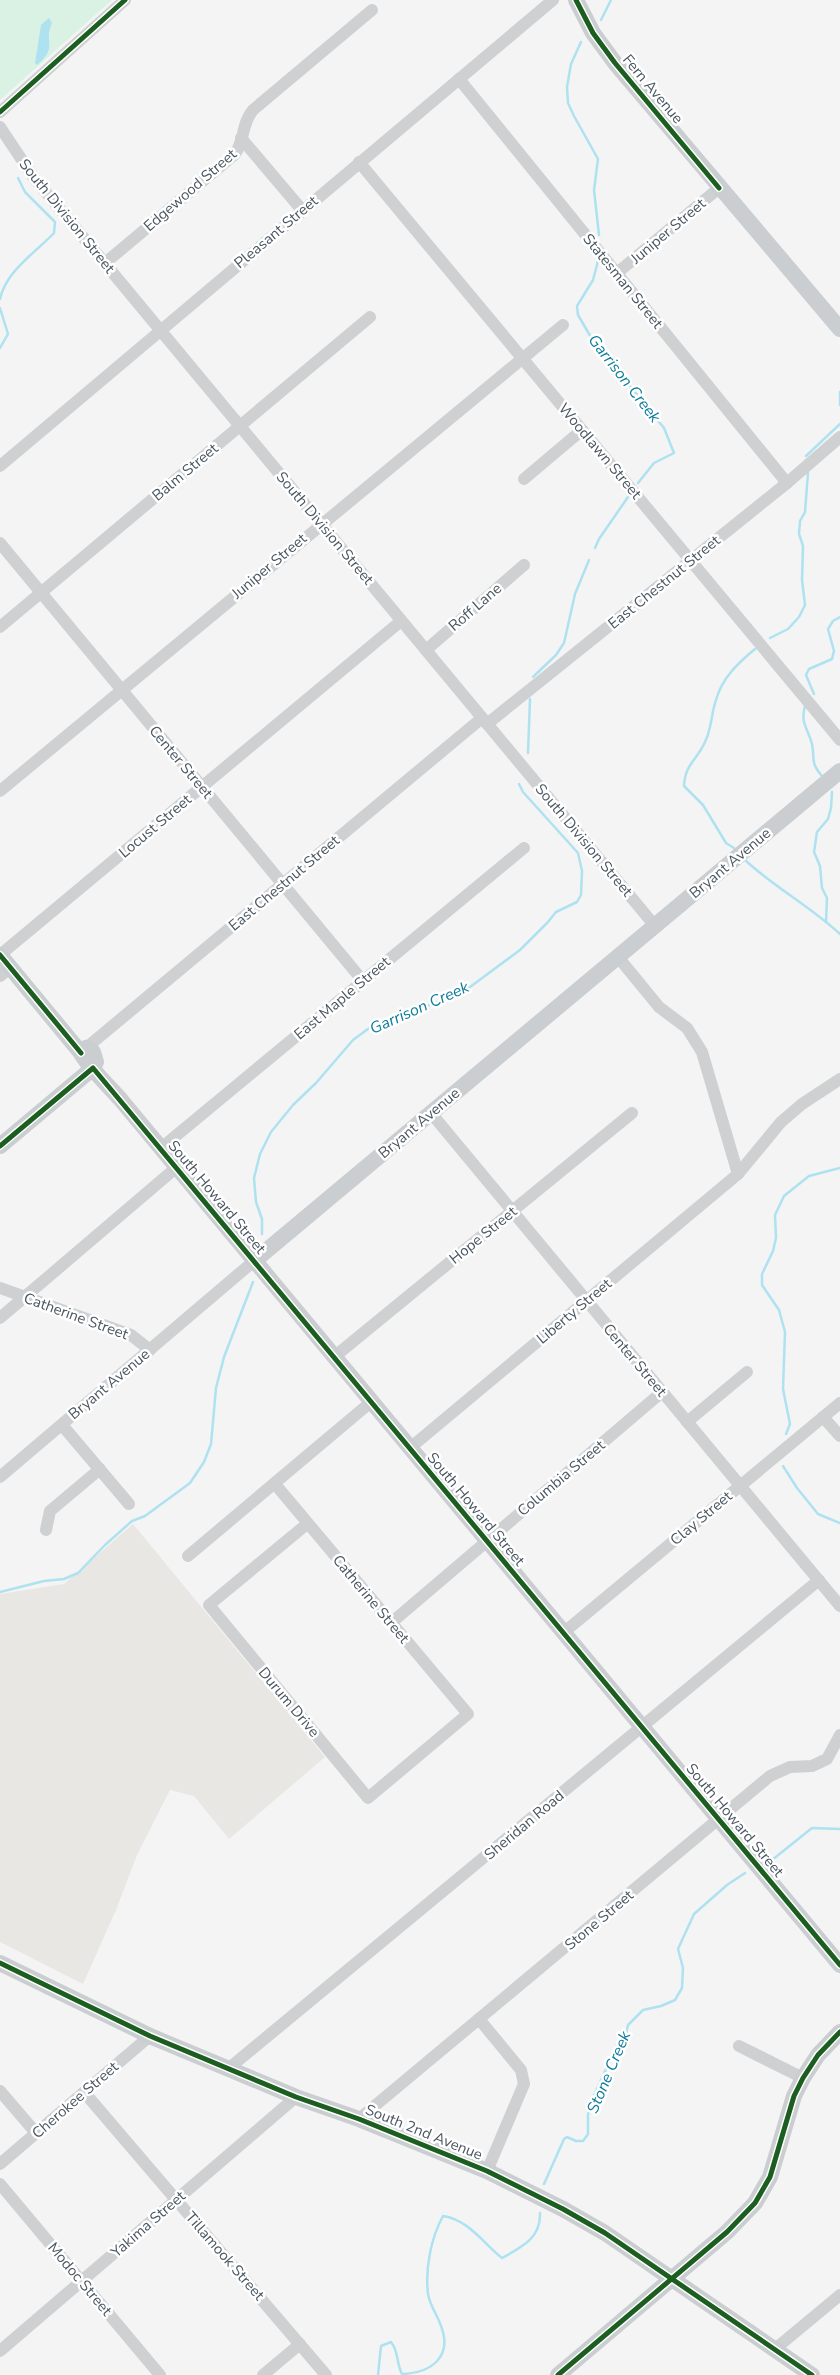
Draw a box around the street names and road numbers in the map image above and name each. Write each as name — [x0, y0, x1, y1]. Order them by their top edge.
street label: Fern Avenue — [618, 50, 688, 128]
street label: Edgewood Street — [139, 144, 241, 236]
street label: South Division Street — [15, 155, 120, 278]
street label: Pleasant Street — [230, 191, 323, 273]
street label: Juniper Street — [626, 193, 710, 269]
street label: Statesman Street — [578, 229, 668, 333]
street label: Woodlawn Street — [554, 399, 646, 504]
street label: Balm Street — [148, 438, 223, 505]
street label: South Division Street — [272, 467, 379, 589]
street label: Juniper Street — [227, 528, 311, 604]
street label: East Chestnut Street — [604, 530, 725, 633]
street label: Roff Lane — [444, 578, 506, 636]
street label: Center Street — [145, 721, 218, 803]
street label: South Division Street — [531, 779, 638, 901]
street label: Locust Street — [115, 789, 196, 862]
street label: Bryant Avenue — [685, 823, 775, 903]
street label: East Chestnut Street — [224, 830, 344, 935]
street label: East Maple Street — [290, 951, 395, 1044]
street label: Bryant Avenue — [374, 1083, 464, 1163]
street label: South Howard Street — [164, 1136, 271, 1259]
street label: Hope Street — [445, 1201, 521, 1268]
street label: Liberty Street — [532, 1273, 616, 1348]
street label: Catherine Street — [21, 1288, 132, 1344]
street label: Center Street — [599, 1319, 672, 1401]
street label: Bryant Avenue — [64, 1344, 154, 1424]
street label: Columbia Street — [513, 1435, 610, 1521]
street label: South Howard Street — [423, 1448, 530, 1571]
street label: Clay Street — [666, 1486, 737, 1550]
street label: Catherine Street — [328, 1551, 414, 1648]
street label: Durum Drive — [254, 1663, 324, 1741]
street label: South Howard Street — [682, 1759, 789, 1882]
street label: Sheridan Road — [480, 1786, 568, 1864]
street label: Stone Street — [560, 1885, 638, 1955]
street label: Cherokee Street — [28, 2056, 123, 2143]
street label: South 2nd Avenue — [362, 2099, 486, 2165]
street label: Yakima Street — [106, 2186, 190, 2262]
street label: Tillamook Street — [181, 2207, 269, 2305]
street label: Modoc Street — [43, 2238, 117, 2320]

